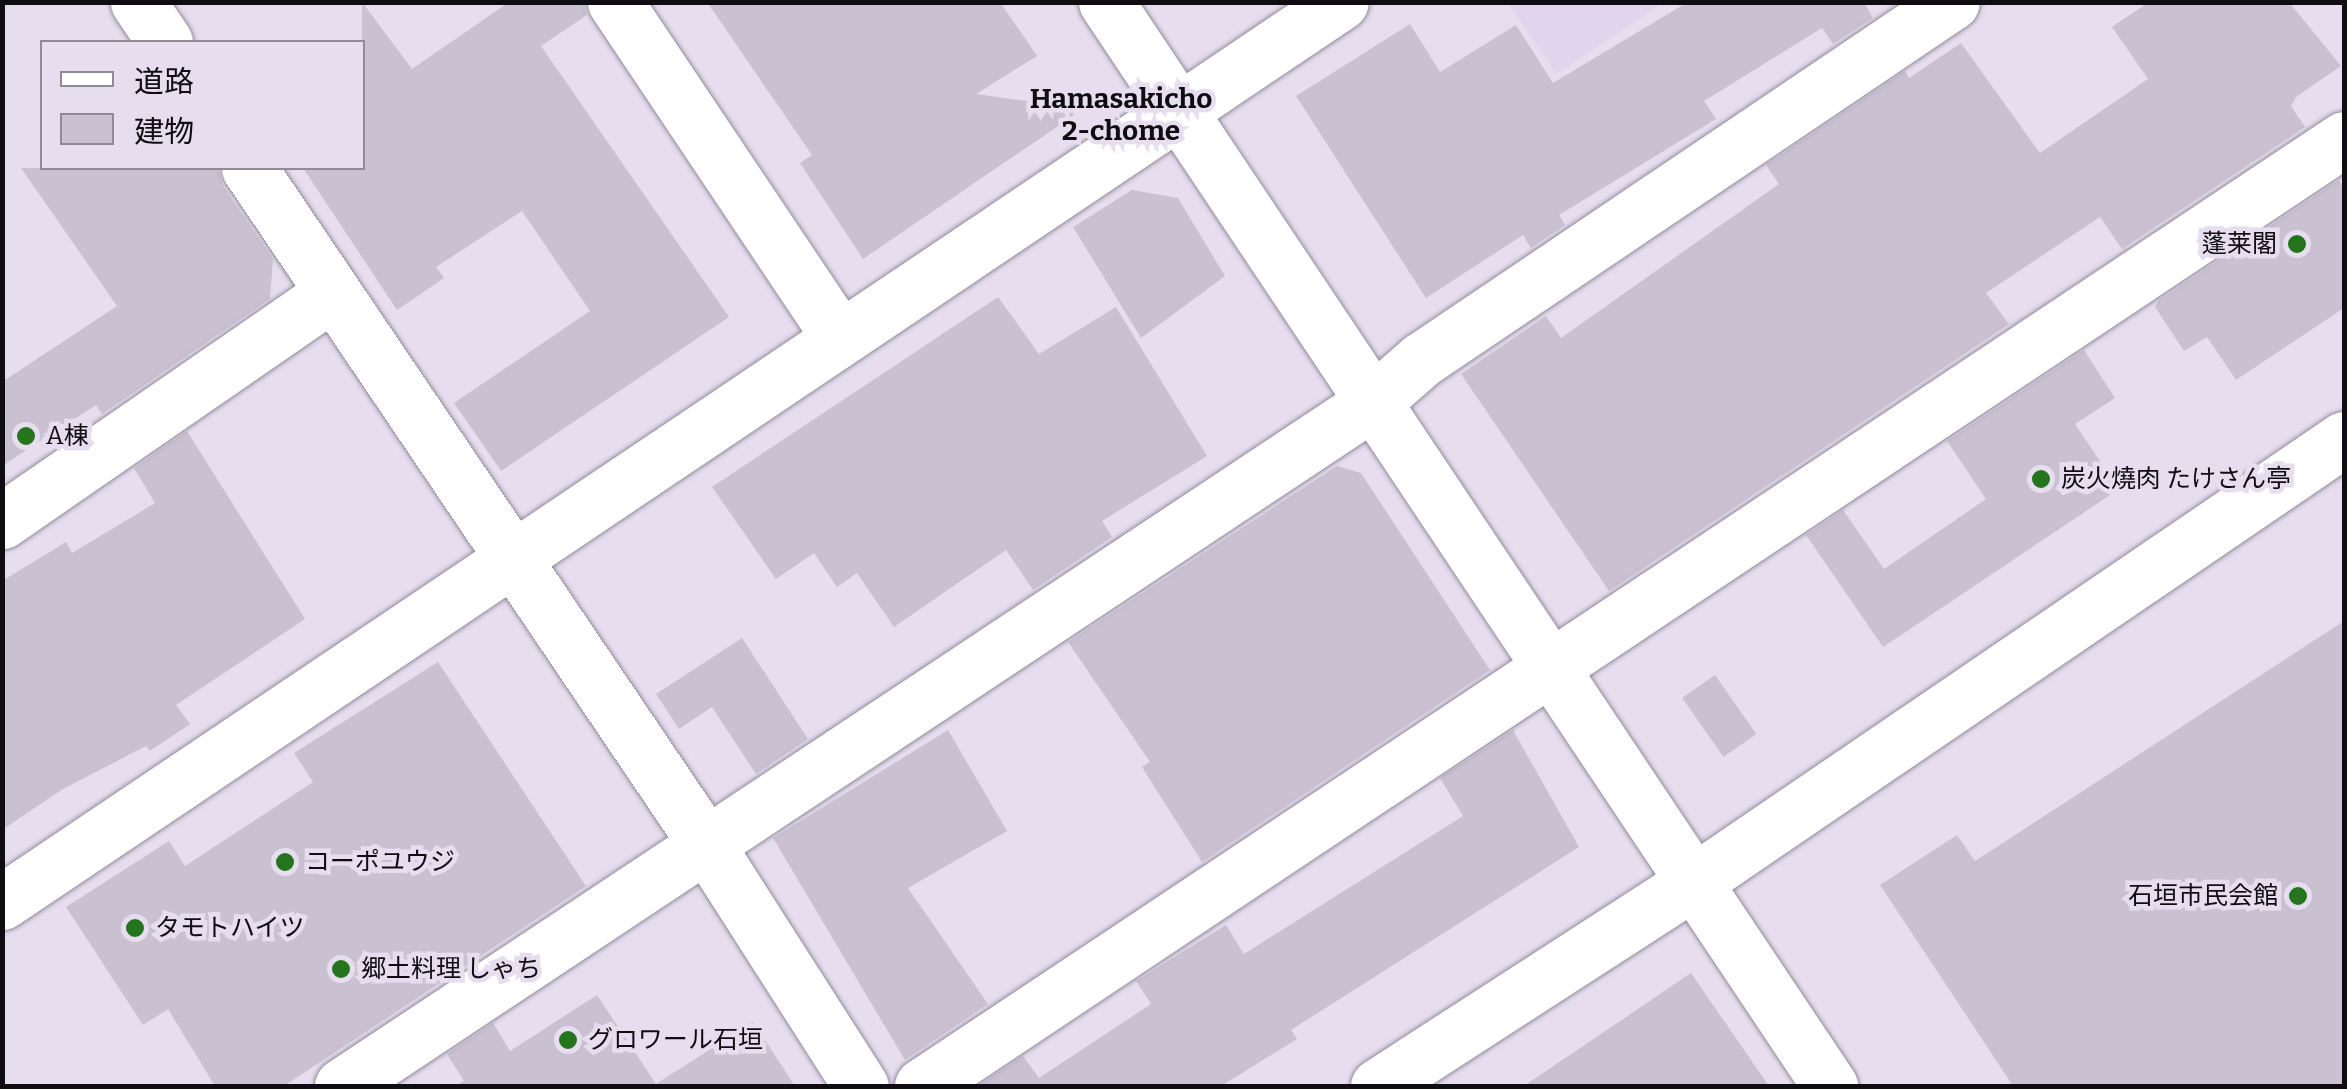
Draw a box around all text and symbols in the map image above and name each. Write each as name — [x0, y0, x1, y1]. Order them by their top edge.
legend — [40, 40, 365, 170]
text: 道路 — [134, 64, 194, 100]
district label: Hamasakicho 2-chome — [1030, 82, 1212, 148]
text: 建物 — [134, 114, 194, 150]
place label: 蓬莱閣 — [2202, 229, 2277, 259]
marker: 蓬莱閣 — [2286, 233, 2308, 255]
place label: A棟 — [46, 421, 89, 451]
marker: A棟 — [15, 425, 37, 447]
place label: 炭火燒肉 たけさん亭 — [2061, 464, 2291, 494]
marker: 炭火燒肉 たけさん亭 — [2030, 468, 2052, 490]
place label: コーポユウジ — [305, 847, 455, 877]
marker: コーポユウジ — [274, 851, 296, 873]
place label: 石垣市民会館 — [2128, 881, 2278, 911]
marker: 石垣市民会館 — [2287, 885, 2309, 907]
place label: タモトハイツ — [155, 913, 305, 943]
marker: タモトハイツ — [124, 917, 146, 939]
place label: 郷土料理 しゃち — [361, 954, 541, 984]
marker: 郷土料理 しゃち — [330, 958, 352, 980]
place label: グロワール石垣 — [588, 1025, 763, 1055]
marker: グロワール石垣 — [557, 1029, 579, 1051]

